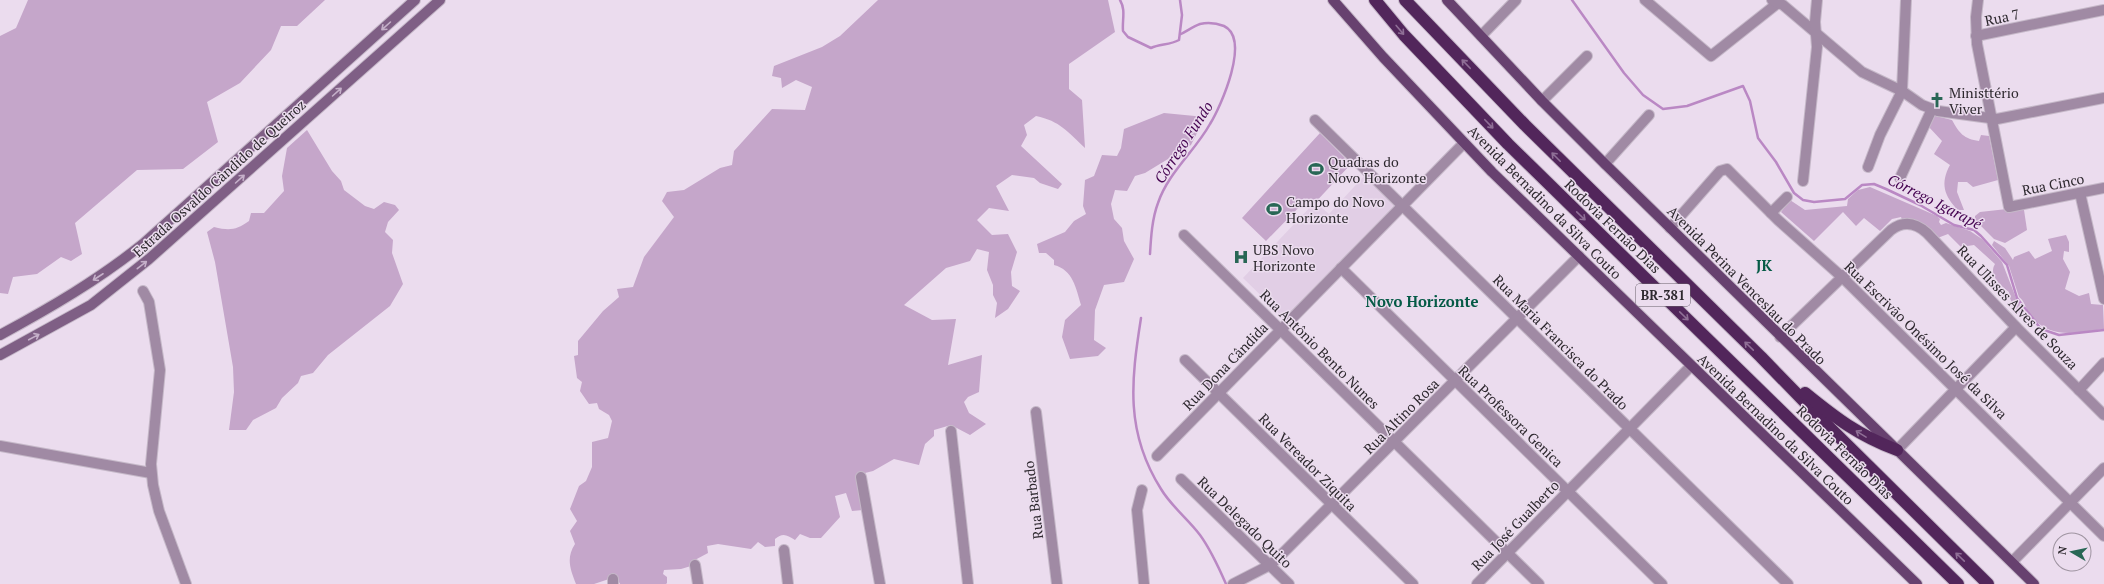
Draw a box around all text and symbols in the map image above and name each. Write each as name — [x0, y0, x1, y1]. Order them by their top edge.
street label: Rua 7 — [1983, 4, 2021, 30]
one-way arrow — [381, 21, 391, 31]
one-way arrow — [1395, 25, 1404, 35]
one-way arrow — [1461, 59, 1470, 69]
place label: Ministtério Viver — [1949, 83, 2019, 118]
one-way arrow — [331, 88, 341, 97]
church icon: Ministtério Viver — [1928, 91, 1946, 109]
street label: Estrada Osvaldo Cândido de Queiroz — [128, 95, 310, 261]
water label: Córrego Fundo — [1149, 97, 1217, 187]
one-way arrow — [1484, 119, 1494, 129]
street label: Avenida Bernadino da Silva Couto — [1464, 121, 1626, 283]
place label: Quadras do Novo Horizonte — [1328, 152, 1426, 187]
one-way arrow — [1551, 152, 1561, 162]
sports icon: Quadras do Novo Horizonte — [1307, 160, 1325, 178]
water label: Córrego Igarapé — [1885, 169, 1987, 234]
street label: Rua Cinco — [2020, 169, 2086, 199]
one-way arrow — [234, 174, 245, 183]
street label: Rodovia Fernão Dias — [1561, 175, 1665, 277]
place label: Campo do Novo Horizonte — [1286, 192, 1385, 227]
sports icon: Campo do Novo Horizonte — [1265, 200, 1283, 218]
street label: Avenida Perina Venceslau do Prado — [1664, 202, 1831, 369]
one-way arrow — [1576, 211, 1586, 221]
place label: UBS Novo Horizonte — [1253, 240, 1315, 275]
street label: Rua Ulisses Alves de Souza — [1953, 241, 2083, 373]
hospital icon: UBS Novo Horizonte — [1232, 248, 1250, 266]
district label: JK — [1756, 255, 1772, 275]
street label: Rua Escrivão Onésimo José da Silva — [1840, 257, 2012, 423]
one-way arrow — [137, 261, 148, 269]
street label: Rua Maria Francisca do Prado — [1489, 270, 1633, 414]
one-way arrow — [93, 273, 104, 281]
road number: BR-381 — [1636, 284, 1690, 306]
street label: Rua Antônio Bento Nunes — [1256, 285, 1384, 413]
district label: Novo Horizonte — [1366, 291, 1478, 311]
one-way arrow — [1679, 311, 1689, 321]
street label: Rua Dona Cândida — [1178, 318, 1272, 414]
one-way arrow — [28, 332, 40, 340]
one-way arrow — [1744, 341, 1754, 351]
street label: Avenida Bernadino da Silva Couto — [1694, 349, 1858, 509]
street label: Rua Professora Genica — [1454, 361, 1568, 471]
street label: Rua Altino Rosa — [1359, 374, 1443, 458]
street label: Rodovia Fernão Dias — [1793, 401, 1897, 503]
street label: Rua Vereador Ziquita — [1255, 409, 1361, 515]
one-way arrow — [1855, 430, 1867, 438]
street label: Rua Barbado — [1019, 460, 1047, 540]
street label: Rua Delegado Quito — [1194, 472, 1297, 572]
street label: Rua José Gualberto — [1467, 476, 1563, 574]
north arrow — [2052, 532, 2092, 572]
text: N — [2055, 545, 2070, 556]
one-way arrow — [1955, 552, 1965, 562]

